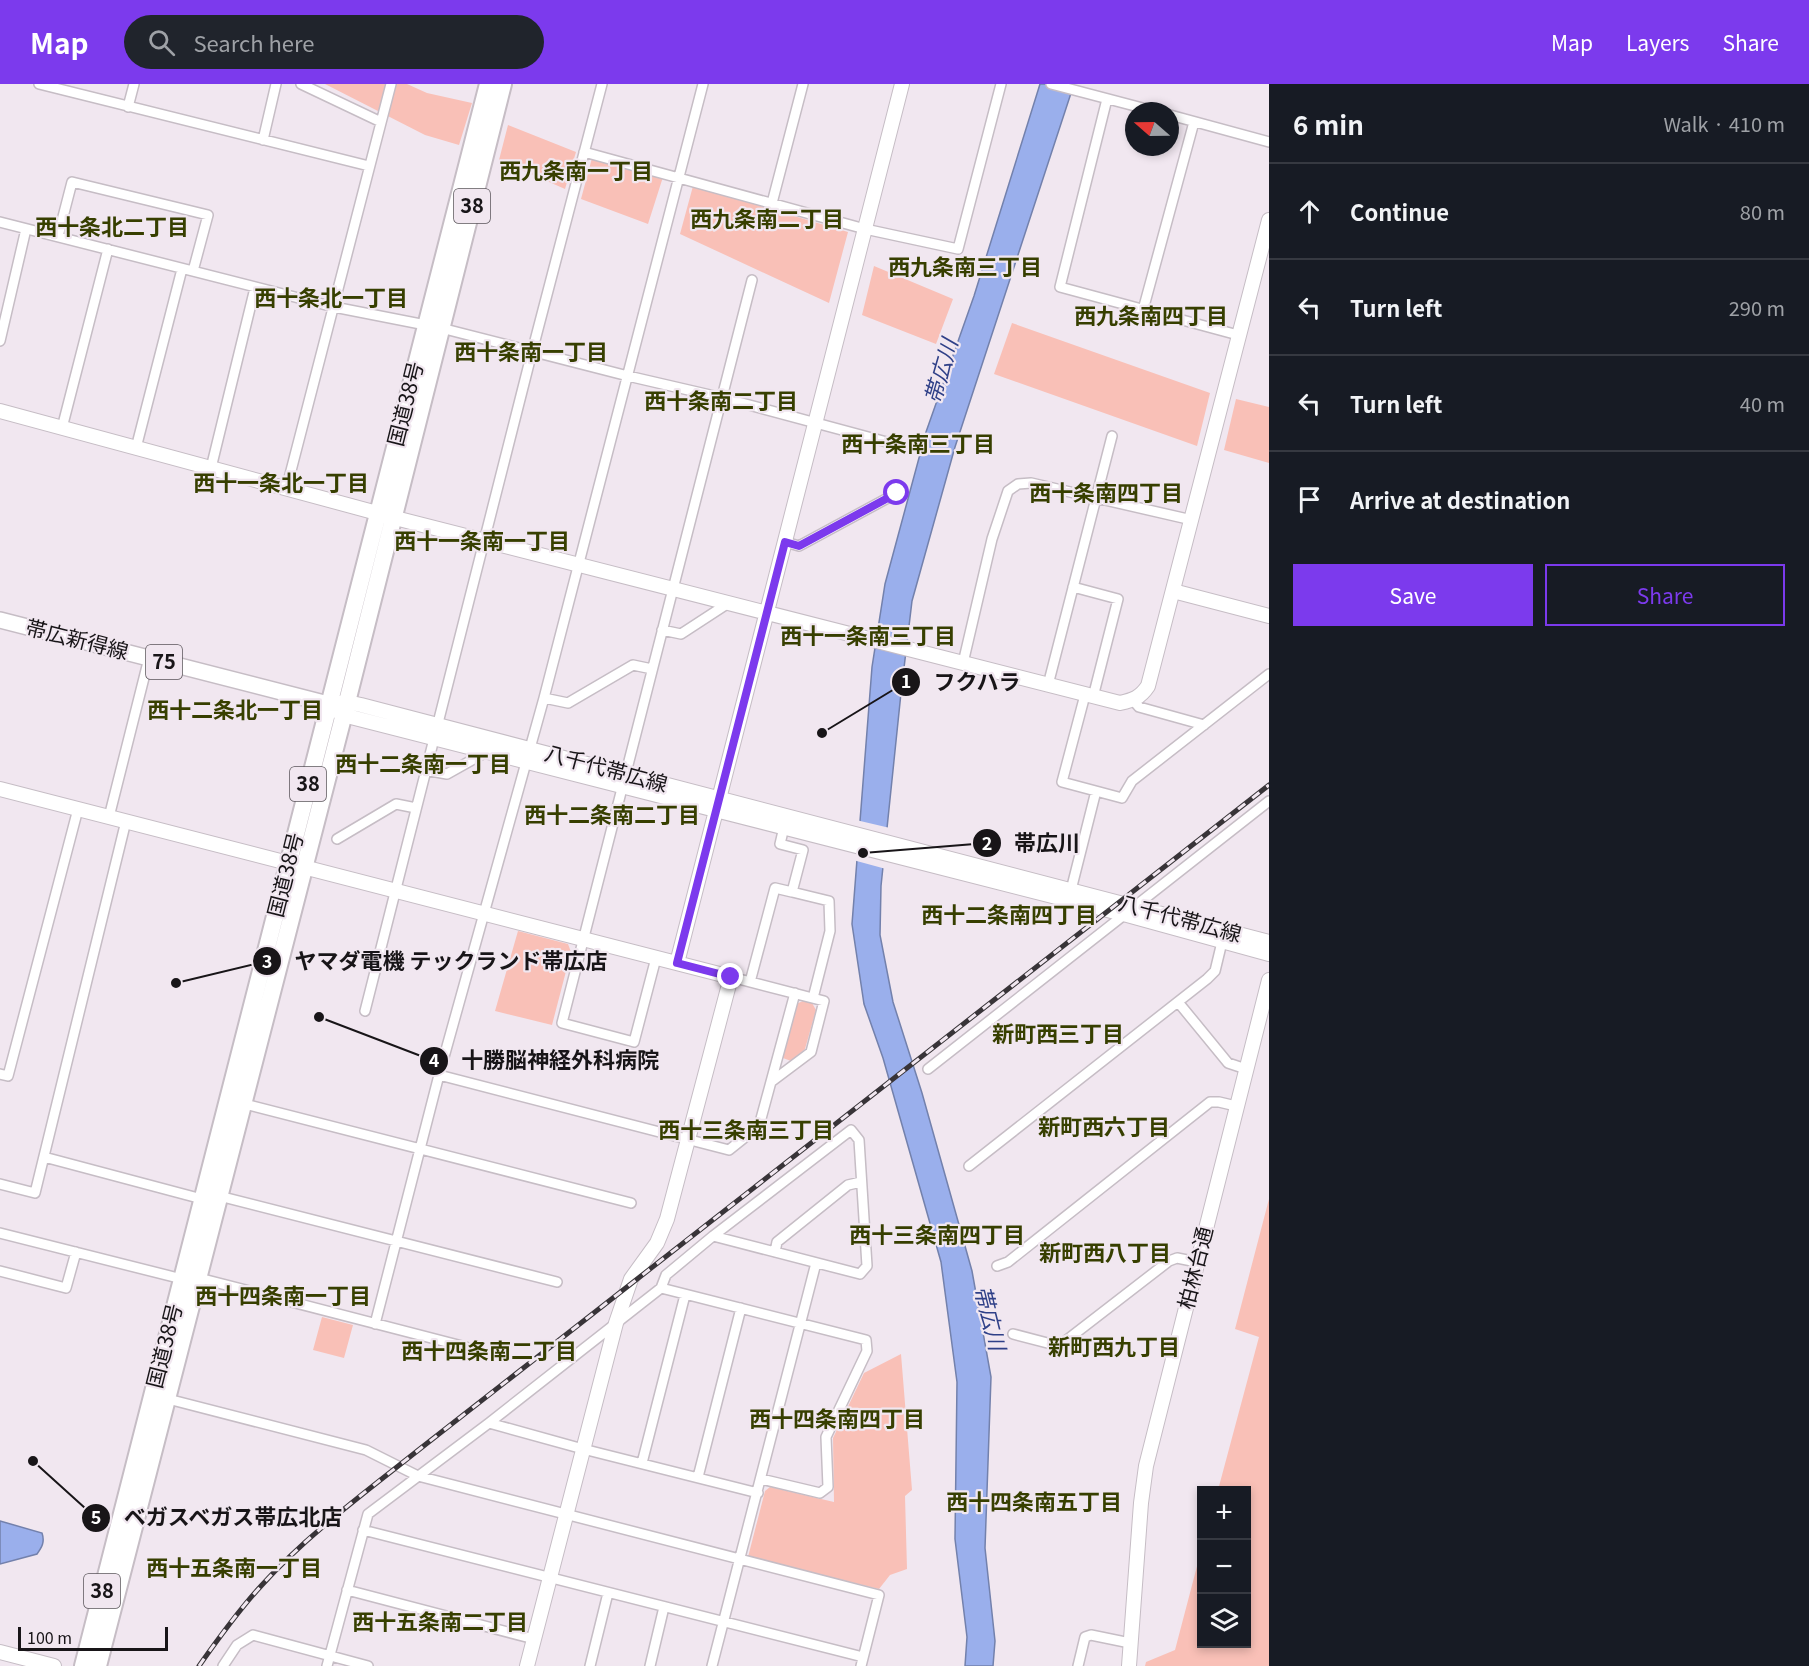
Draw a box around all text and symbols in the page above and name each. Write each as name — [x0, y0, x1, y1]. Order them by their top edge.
search box — [124, 15, 544, 69]
text: Map — [30, 22, 88, 62]
icon: search — [145, 26, 178, 59]
text: Search here — [193, 26, 314, 58]
text: Map — [1551, 27, 1593, 57]
text: Layers — [1626, 27, 1689, 57]
text: Share — [1722, 27, 1779, 57]
north arrow — [1125, 102, 1179, 156]
text: 6 min — [1293, 105, 1364, 142]
text: Walk · 410 m — [1663, 109, 1785, 138]
district label: 西九条南一丁目 — [499, 153, 653, 185]
road number: 38 — [454, 189, 490, 223]
icon: ahead — [1293, 195, 1326, 228]
text: Continue — [1350, 195, 1449, 227]
text: 80 m — [1740, 197, 1785, 226]
district label: 西九条南二丁目 — [690, 201, 844, 233]
district label: 西十条北二丁目 — [35, 209, 189, 241]
district label: 西九条南三丁目 — [888, 249, 1042, 281]
district label: 西十条北一丁目 — [254, 280, 408, 312]
icon: left — [1293, 291, 1326, 324]
text: Turn left — [1350, 291, 1442, 323]
text: 290 m — [1729, 293, 1785, 322]
district label: 西九条南四丁目 — [1074, 298, 1228, 330]
water label: 帯広川 — [915, 332, 964, 407]
district label: 西十条南一丁目 — [454, 334, 608, 366]
street label: 国道38号 — [379, 358, 429, 449]
district label: 西十条南二丁目 — [644, 383, 798, 415]
icon: left — [1293, 387, 1326, 420]
text: Turn left — [1350, 387, 1442, 419]
text: 40 m — [1740, 389, 1785, 418]
district label: 西十条南三丁目 — [841, 426, 995, 458]
district label: 西十一条北一丁目 — [193, 465, 369, 497]
district label: 西十条南四丁目 — [1029, 475, 1183, 507]
route start — [883, 479, 909, 505]
icon: arrive — [1293, 483, 1326, 516]
text: Arrive at destination — [1350, 483, 1570, 515]
district label: 西十一条南一丁目 — [394, 523, 570, 555]
button: Save — [1293, 564, 1533, 626]
button: Share — [1545, 564, 1785, 626]
street label: 帯広新得線 — [23, 611, 132, 665]
district label: 西十一条南三丁目 — [780, 618, 956, 650]
road number: 75 — [146, 645, 182, 679]
callout: フクハラ — [891, 662, 1033, 702]
text: フクハラ — [934, 664, 1020, 696]
text: 1 — [901, 667, 911, 693]
district label: 西十二条北一丁目 — [147, 692, 323, 724]
street label: 八千代帯広線 — [542, 736, 671, 798]
district label: 西十二条南一丁目 — [335, 746, 511, 778]
road number: 38 — [290, 767, 326, 801]
district label: 西十二条南二丁目 — [524, 797, 700, 829]
callout: 帯広川 — [972, 823, 1092, 863]
text: 帯広川 — [1014, 825, 1080, 857]
street label: 国道38号 — [259, 829, 309, 920]
text: 2 — [982, 829, 992, 855]
street label: 八千代帯広線 — [1116, 886, 1245, 948]
district label: 西十二条南四丁目 — [921, 897, 1097, 929]
callout: ヤマダ電機 テックランド帯広店 — [252, 941, 619, 981]
text: ヤマダ電機 テックランド帯広店 — [295, 943, 608, 975]
text: 3 — [262, 947, 272, 973]
route end — [717, 963, 743, 989]
district label: 新町西三丁目 — [992, 1016, 1124, 1048]
callout: 十勝脳神経外科病院 — [419, 1041, 671, 1081]
text: 十勝脳神経外科病院 — [461, 1042, 659, 1074]
text: 4 — [429, 1046, 440, 1072]
district label: 新町西六丁目 — [1038, 1109, 1170, 1141]
district label: 西十三条南三丁目 — [658, 1112, 834, 1144]
district label: 西十三条南四丁目 — [849, 1217, 1025, 1249]
street label: 柏林台通 — [1169, 1223, 1219, 1312]
district label: 新町西八丁目 — [1039, 1235, 1171, 1267]
district label: 西十四条南一丁目 — [195, 1278, 371, 1310]
water label: 帯広川 — [968, 1282, 1016, 1355]
street label: 国道38号 — [138, 1300, 188, 1391]
district label: 新町西九丁目 — [1048, 1329, 1180, 1361]
district label: 西十四条南二丁目 — [401, 1333, 577, 1365]
district label: 西十四条南四丁目 — [749, 1401, 925, 1433]
district label: 西十四条南五丁目 — [946, 1484, 1122, 1516]
map controls — [1197, 1486, 1251, 1648]
button: + — [1197, 1486, 1251, 1540]
callout: ベガスベガス帯広北店 — [81, 1498, 355, 1538]
text: ベガスベガス帯広北店 — [124, 1499, 342, 1531]
text: 5 — [91, 1503, 101, 1529]
button: − — [1197, 1540, 1251, 1594]
district label: 西十五条南一丁目 — [146, 1550, 322, 1582]
road number: 38 — [84, 1574, 120, 1608]
button: layers — [1197, 1594, 1251, 1648]
district label: 西十五条南二丁目 — [352, 1604, 528, 1636]
scale bar — [18, 1624, 168, 1652]
text: 100 m — [27, 1625, 72, 1649]

